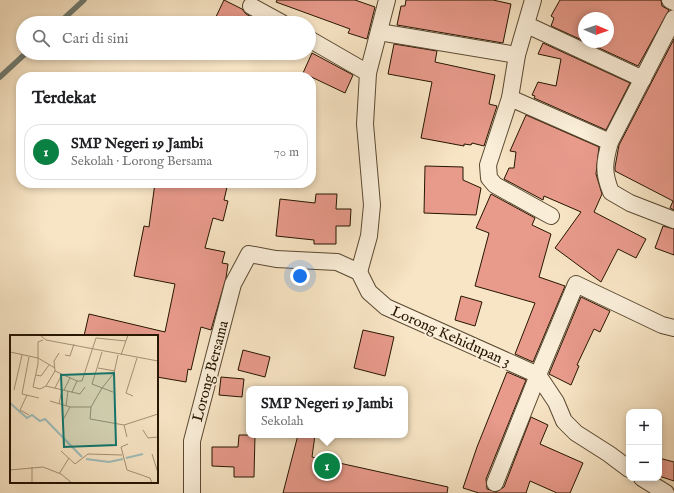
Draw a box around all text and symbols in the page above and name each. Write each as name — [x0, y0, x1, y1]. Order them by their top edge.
north arrow — [578, 12, 614, 48]
search box — [16, 16, 316, 60]
icon: search — [30, 27, 52, 49]
text: Cari di sini — [62, 29, 129, 48]
text: Terdekat — [32, 88, 96, 109]
text: SMP Negeri 19 Jambi — [71, 134, 203, 153]
text: 1 — [44, 144, 48, 161]
text: 70 m — [274, 144, 299, 161]
text: Sekolah · Lorong Bersama — [71, 153, 212, 170]
your location — [290, 266, 310, 286]
street label: Lorong Kehidupan 3 — [388, 302, 513, 371]
street label: Lorong Bersama — [188, 318, 233, 424]
inset map — [10, 335, 158, 483]
popup — [246, 386, 408, 438]
text: SMP Negeri 19 Jambi — [261, 394, 393, 413]
map controls — [626, 409, 662, 481]
button: + — [626, 409, 662, 445]
text: Sekolah — [261, 413, 303, 430]
button: − — [626, 445, 662, 481]
pin: 1 — [314, 451, 340, 481]

